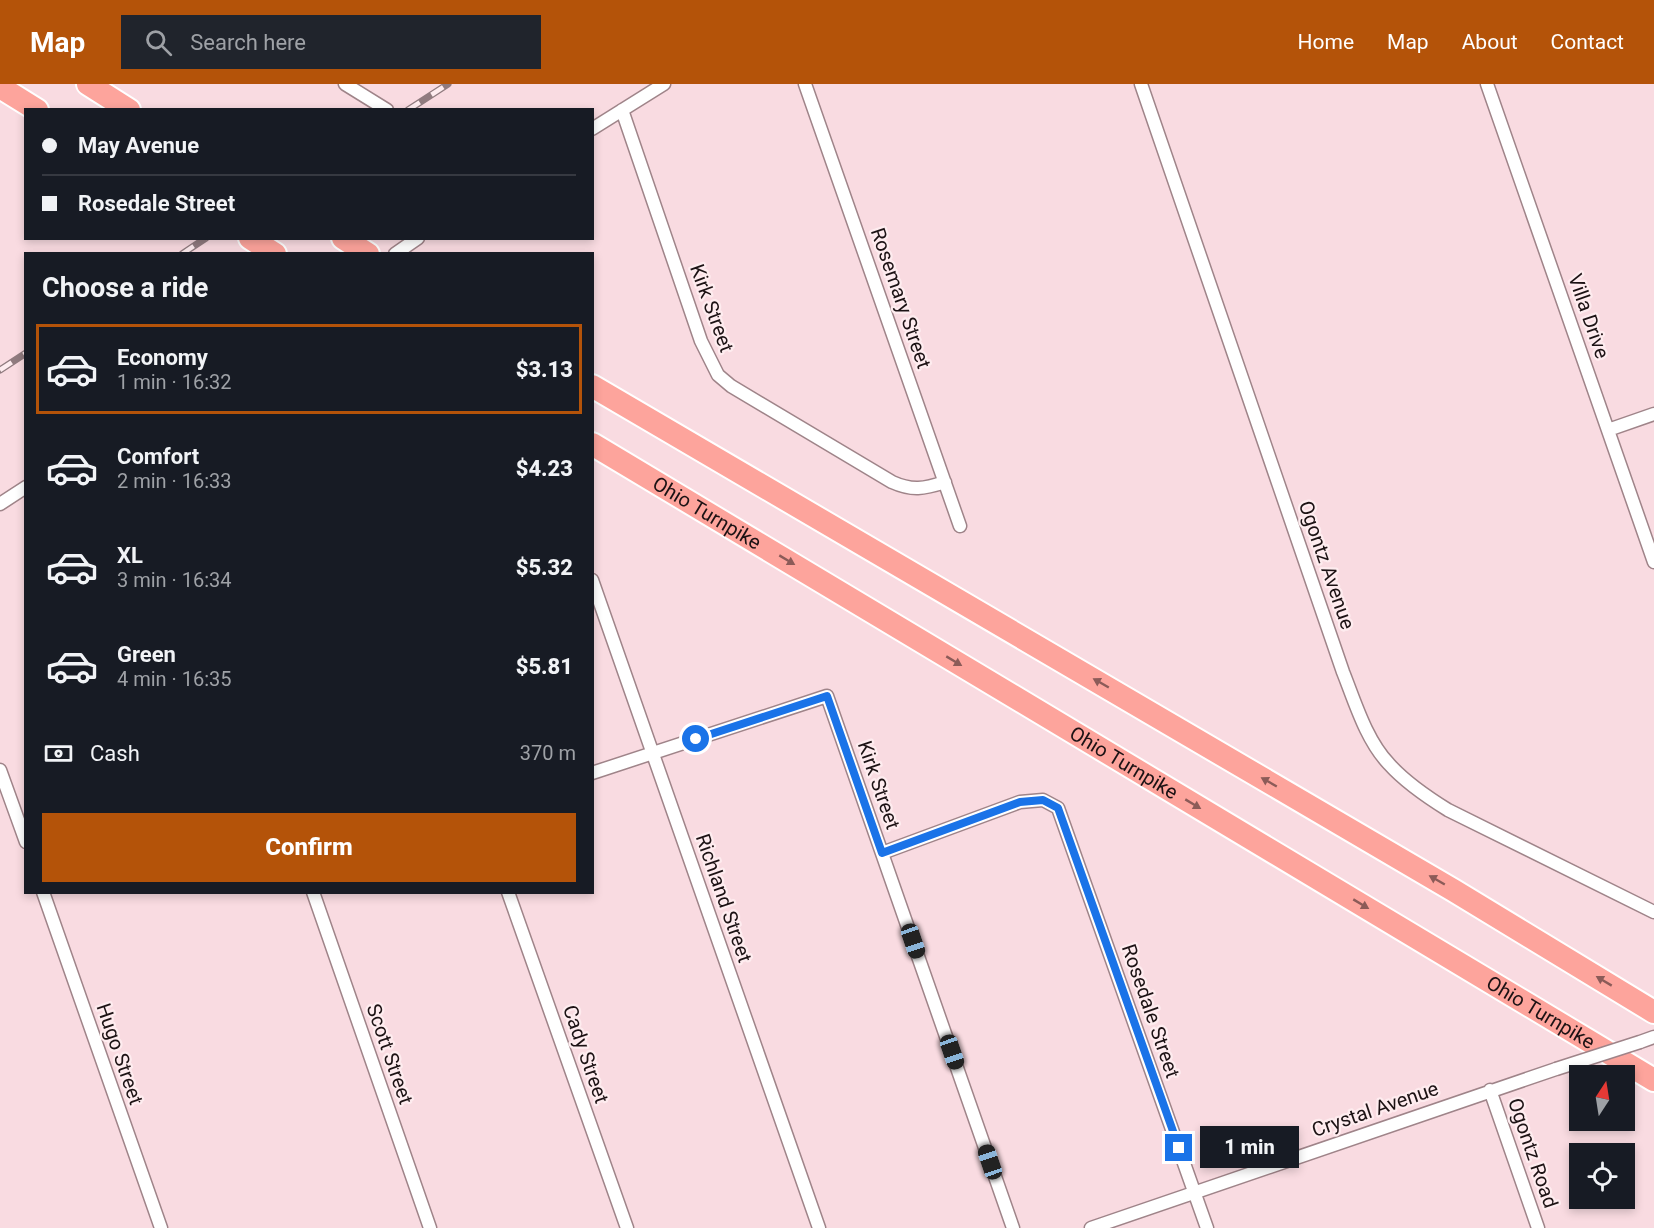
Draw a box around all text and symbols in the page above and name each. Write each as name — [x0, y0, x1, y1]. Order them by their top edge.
search box — [121, 15, 541, 69]
text: Map — [30, 26, 85, 59]
icon: search — [142, 26, 175, 59]
text: Search here — [190, 30, 306, 55]
text: Home — [1298, 30, 1354, 54]
text: Map — [1387, 30, 1429, 54]
text: About — [1462, 30, 1518, 54]
text: Contact — [1551, 30, 1624, 54]
text: May Avenue — [78, 133, 199, 158]
text: Rosedale Street — [78, 191, 235, 216]
street label: Rosemary Street — [866, 224, 936, 372]
street label: Kirk Street — [685, 261, 739, 355]
street label: Villa Drive — [1563, 270, 1615, 362]
text: Choose a ride — [42, 272, 208, 304]
icon: car — [45, 342, 99, 396]
text: Economy — [117, 345, 208, 370]
text: $3.13 — [516, 357, 573, 382]
text: 1 min · 16:32 — [117, 370, 232, 394]
icon: car — [45, 441, 99, 495]
text: Comfort — [117, 444, 199, 469]
text: $4.23 — [516, 456, 573, 481]
text: 2 min · 16:33 — [117, 469, 232, 493]
street label: Ohio Turnpike — [648, 471, 766, 555]
street label: Ogontz Avenue — [1294, 498, 1360, 632]
icon: car — [45, 540, 99, 594]
text: XL — [117, 543, 143, 568]
text: $5.32 — [516, 555, 573, 580]
one-way arrow — [779, 555, 795, 566]
text: 3 min · 16:34 — [117, 568, 232, 592]
icon: car — [45, 639, 99, 693]
text: Green — [117, 642, 176, 667]
text: $5.81 — [516, 654, 573, 679]
one-way arrow — [946, 655, 962, 666]
text: 4 min · 16:35 — [117, 667, 232, 691]
one-way arrow — [1093, 678, 1109, 689]
street label: Ohio Turnpike — [1065, 721, 1182, 804]
route start — [682, 725, 709, 752]
icon: cash — [42, 737, 75, 770]
street label: Kirk Street — [853, 738, 905, 832]
text: Cash — [90, 741, 140, 766]
text: 370 m — [520, 741, 576, 765]
one-way arrow — [1260, 777, 1277, 787]
one-way arrow — [1185, 799, 1202, 809]
button: Confirm — [42, 813, 576, 882]
street label: Richland Street — [691, 831, 757, 965]
one-way arrow — [1429, 875, 1445, 886]
one-way arrow — [1353, 899, 1369, 910]
car — [899, 921, 927, 961]
street label: Rosedale Street — [1117, 941, 1185, 1081]
street label: Ohio Turnpike — [1482, 971, 1599, 1054]
one-way arrow — [1596, 976, 1612, 987]
street label: Hugo Street — [91, 1000, 149, 1108]
street label: Scott Street — [362, 1001, 418, 1107]
street label: Cady Street — [558, 1002, 614, 1106]
car — [938, 1032, 966, 1072]
north arrow — [1569, 1065, 1635, 1131]
map controls — [1569, 1065, 1635, 1209]
street label: Crystal Avenue — [1308, 1076, 1442, 1142]
street label: Ogontz Road — [1503, 1095, 1563, 1211]
callout: 1 min — [1200, 1127, 1299, 1169]
route end — [1165, 1134, 1192, 1161]
text: 1 min — [1224, 1135, 1275, 1159]
car — [976, 1142, 1004, 1182]
button: locate — [1569, 1143, 1635, 1209]

